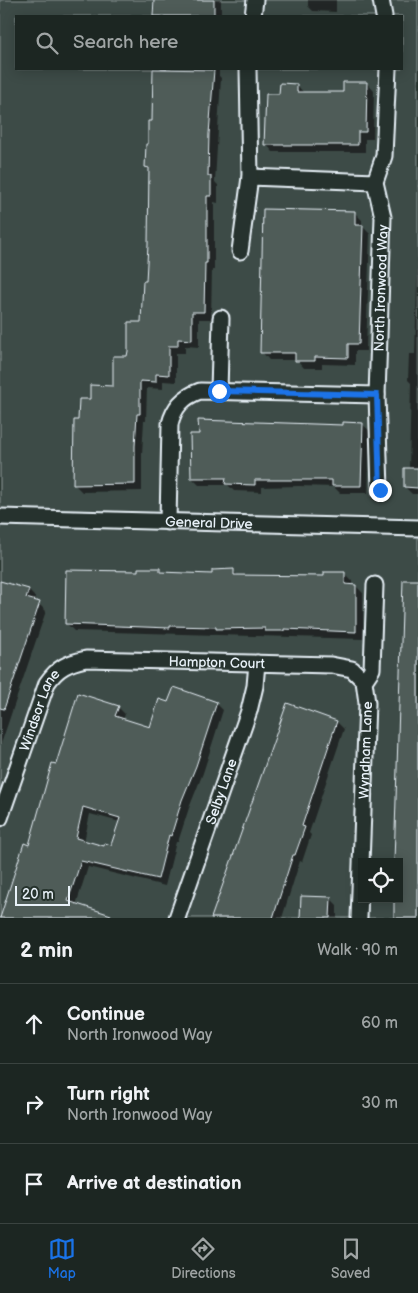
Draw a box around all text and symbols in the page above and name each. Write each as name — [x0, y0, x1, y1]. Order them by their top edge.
search box — [15, 15, 403, 70]
icon: search — [33, 29, 61, 57]
text: Search here — [73, 31, 178, 54]
street label: North Ironwood Way — [370, 224, 392, 352]
route start — [208, 380, 231, 403]
route end — [369, 479, 392, 502]
street label: General Drive — [165, 513, 253, 533]
street label: Hampton Court — [168, 653, 266, 672]
street label: Windsor Lane — [16, 666, 63, 753]
street label: Wyndham Lane — [355, 701, 376, 799]
street label: Selby Lane — [202, 756, 241, 827]
map controls — [358, 858, 403, 903]
button: locate — [358, 858, 403, 903]
scale bar — [15, 883, 70, 906]
text: 20 m — [22, 886, 54, 903]
text: 2 min — [20, 938, 73, 963]
text: Walk · 90 m — [317, 941, 398, 960]
text: Continue — [67, 1003, 145, 1026]
icon: ahead — [20, 1010, 48, 1038]
text: 60 m — [361, 1014, 398, 1033]
text: North Ironwood Way — [67, 1026, 212, 1045]
text: Turn right — [67, 1083, 150, 1106]
icon: right — [20, 1090, 48, 1118]
text: 30 m — [361, 1094, 398, 1113]
text: North Ironwood Way — [67, 1106, 212, 1125]
icon: arrive — [20, 1170, 48, 1198]
text: Arrive at destination — [67, 1172, 242, 1195]
tab: Map — [48, 1235, 76, 1282]
tab: Directions — [171, 1235, 236, 1282]
tab: Saved — [331, 1235, 370, 1282]

